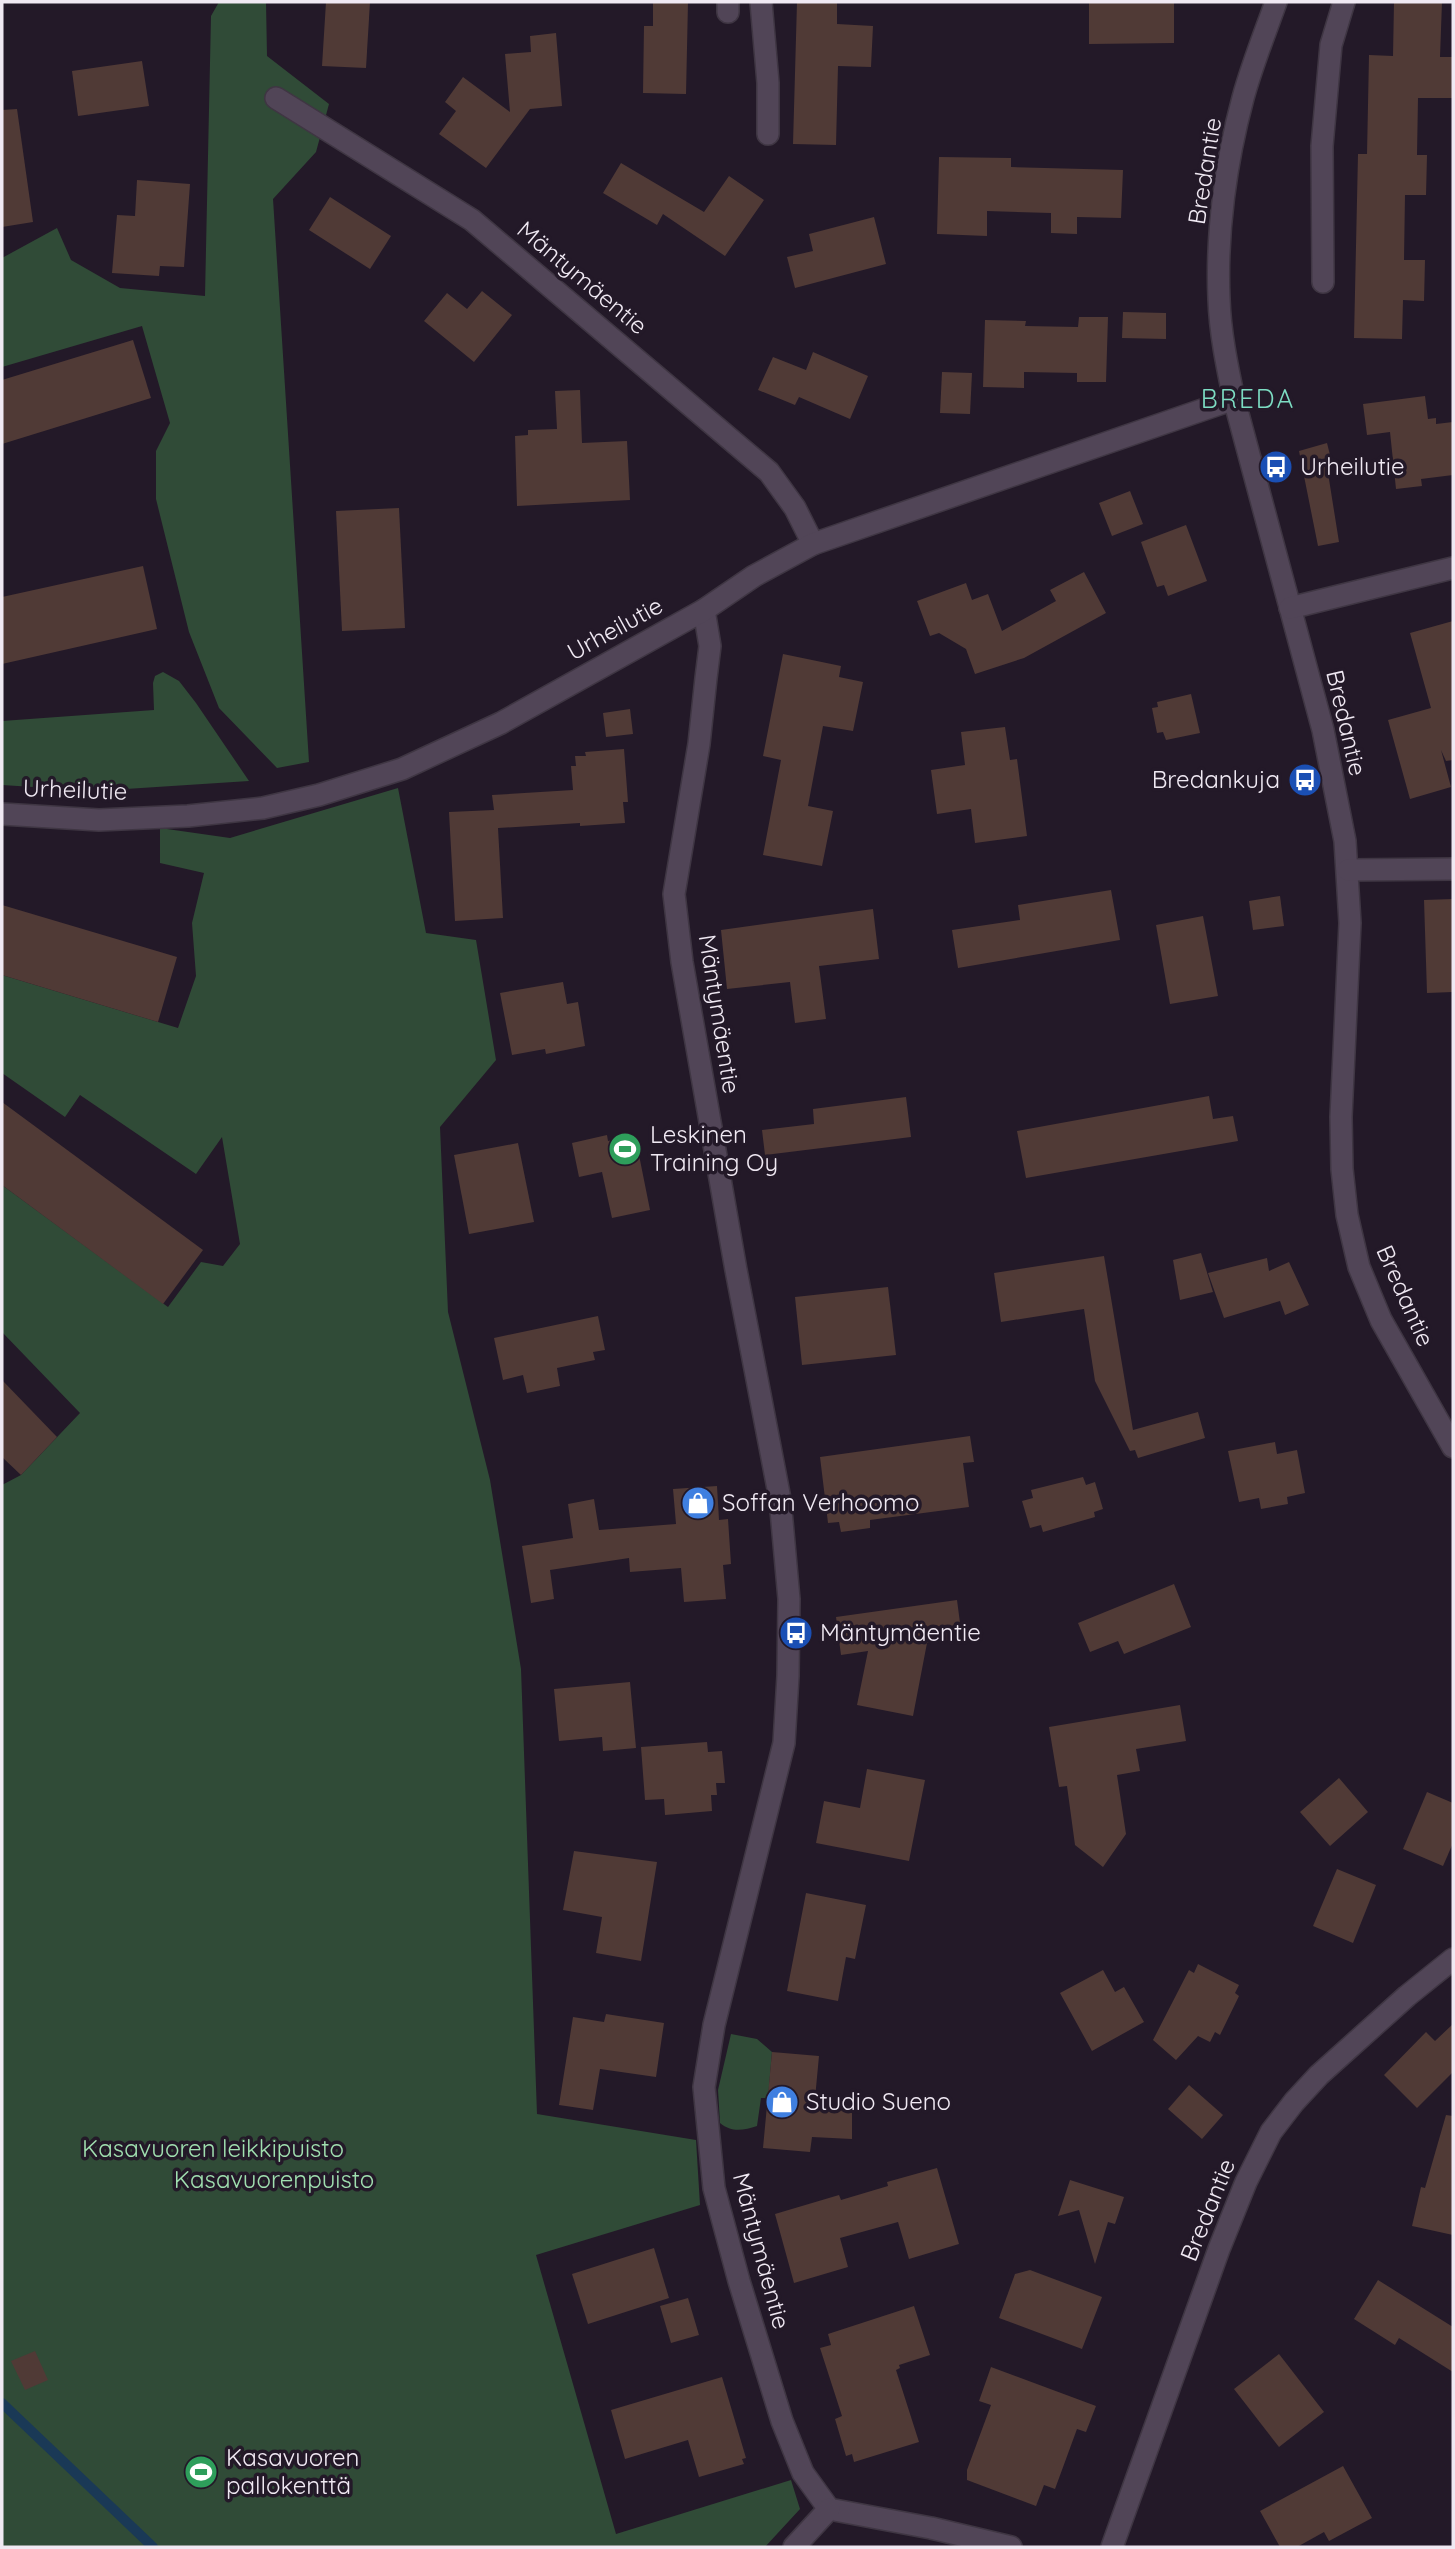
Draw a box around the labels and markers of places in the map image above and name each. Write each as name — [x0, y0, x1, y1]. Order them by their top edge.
bus stop icon: Urheilutie — [1257, 448, 1295, 486]
place label: Urheilutie — [1300, 451, 1405, 481]
bus stop icon: Bredankuja — [1286, 761, 1324, 799]
place label: Bredankuja — [1152, 764, 1280, 794]
place label: Leskinen Training Oy — [650, 1119, 778, 1177]
sports icon: Leskinen Training Oy — [606, 1130, 644, 1168]
shop icon: Soffan Verhoomo — [679, 1484, 717, 1522]
place label: Soffan Verhoomo — [722, 1487, 919, 1517]
bus stop icon: Mäntymäentie — [777, 1614, 815, 1652]
place label: Mäntymäentie — [820, 1617, 981, 1647]
shop icon: Studio Sueno — [763, 2083, 801, 2121]
place label: Studio Sueno — [806, 2086, 951, 2116]
place label: Kasavuoren pallokenttä — [226, 2442, 359, 2500]
sports icon: Kasavuoren pallokenttä — [182, 2453, 220, 2491]

